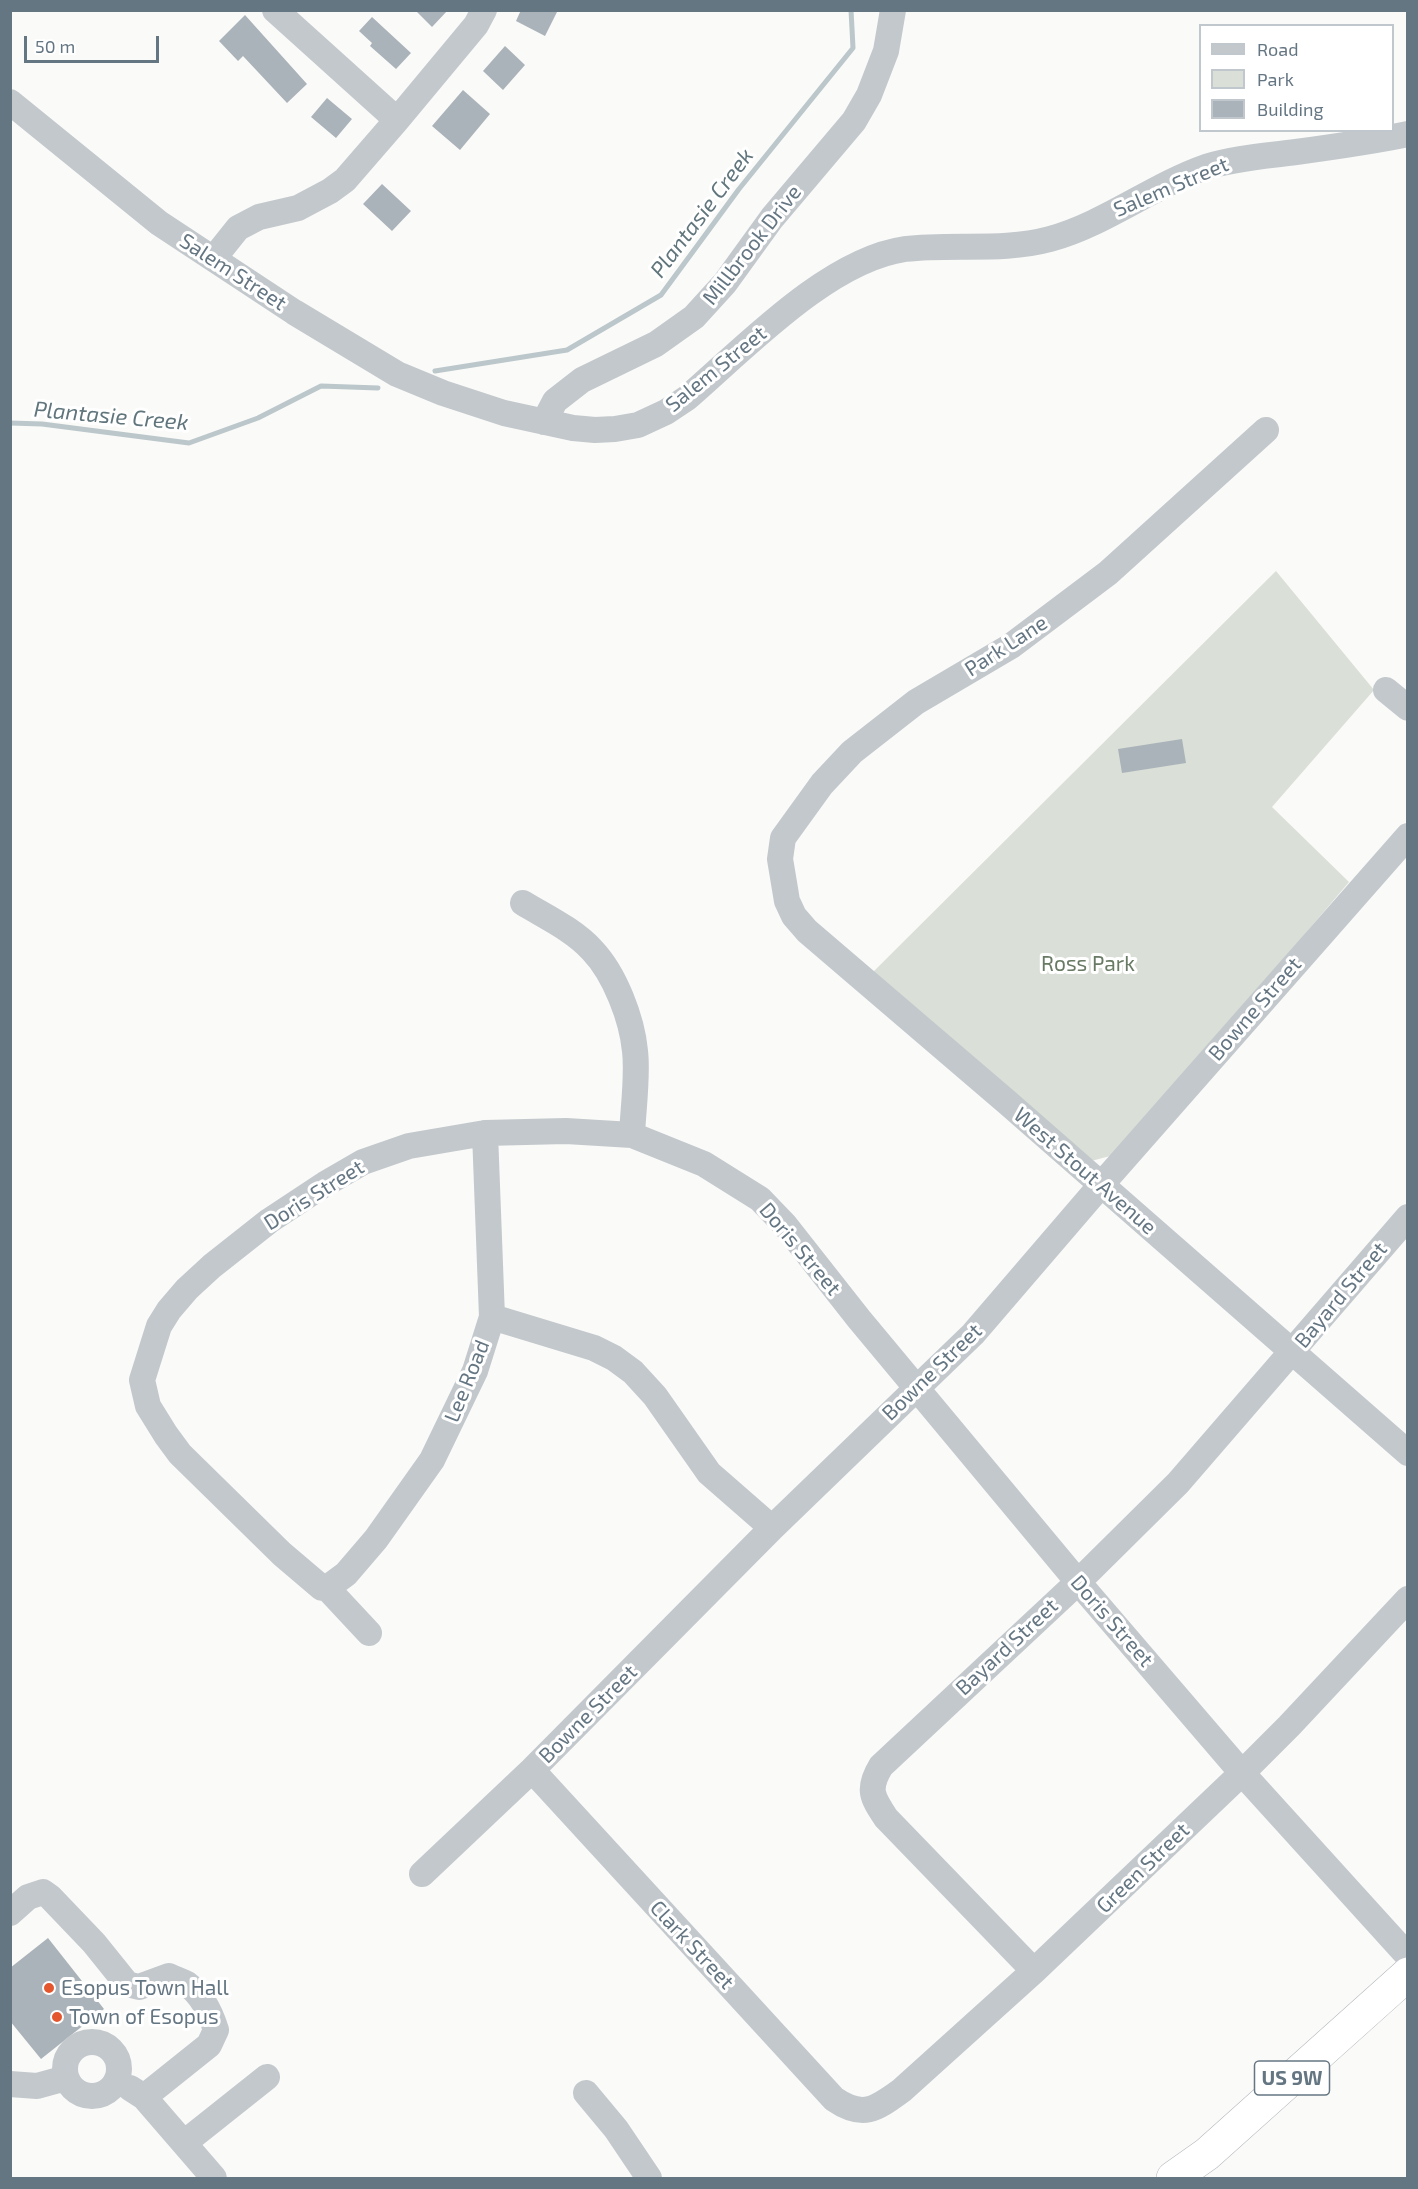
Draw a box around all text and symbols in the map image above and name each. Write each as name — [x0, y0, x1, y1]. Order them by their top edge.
scale bar — [27, 24, 162, 62]
legend — [1199, 24, 1394, 132]
text: 50 m — [35, 35, 75, 57]
text: Road — [1257, 38, 1298, 60]
text: Park — [1257, 68, 1294, 90]
text: Building — [1257, 98, 1324, 120]
water label: Plantasie Creek — [645, 143, 759, 283]
street label: Salem Street — [1110, 152, 1232, 222]
street label: Millbrook Drive — [697, 180, 807, 310]
street label: Salem Street — [175, 228, 291, 316]
street label: Salem Street — [661, 321, 771, 417]
water label: Plantasie Creek — [33, 396, 189, 436]
street label: Park Lane — [960, 610, 1052, 682]
park label: Ross Park — [1041, 951, 1135, 977]
street label: Bowne Street — [1203, 952, 1307, 1066]
street label: West Stout Avenue — [1009, 1102, 1161, 1240]
street label: Doris Street — [259, 1154, 369, 1236]
street label: Doris Street — [754, 1198, 846, 1300]
street label: Bayard Street — [1289, 1237, 1393, 1353]
street label: Bowne Street — [877, 1318, 987, 1426]
street label: Lee Road — [439, 1336, 495, 1426]
street label: Doris Street — [1065, 1570, 1159, 1672]
street label: Bayard Street — [951, 1593, 1063, 1701]
street label: Bowne Street — [534, 1660, 642, 1768]
street label: Green Street — [1091, 1818, 1195, 1918]
street label: Clark Street — [645, 1895, 739, 1995]
place label: Esopus Town Hall — [61, 1975, 229, 2001]
marker: Esopus Town Hall — [42, 1981, 56, 1995]
place label: Town of Esopus — [69, 2004, 219, 2030]
marker: Town of Esopus — [50, 2010, 64, 2024]
road number: US 9W — [1254, 2061, 1330, 2095]

